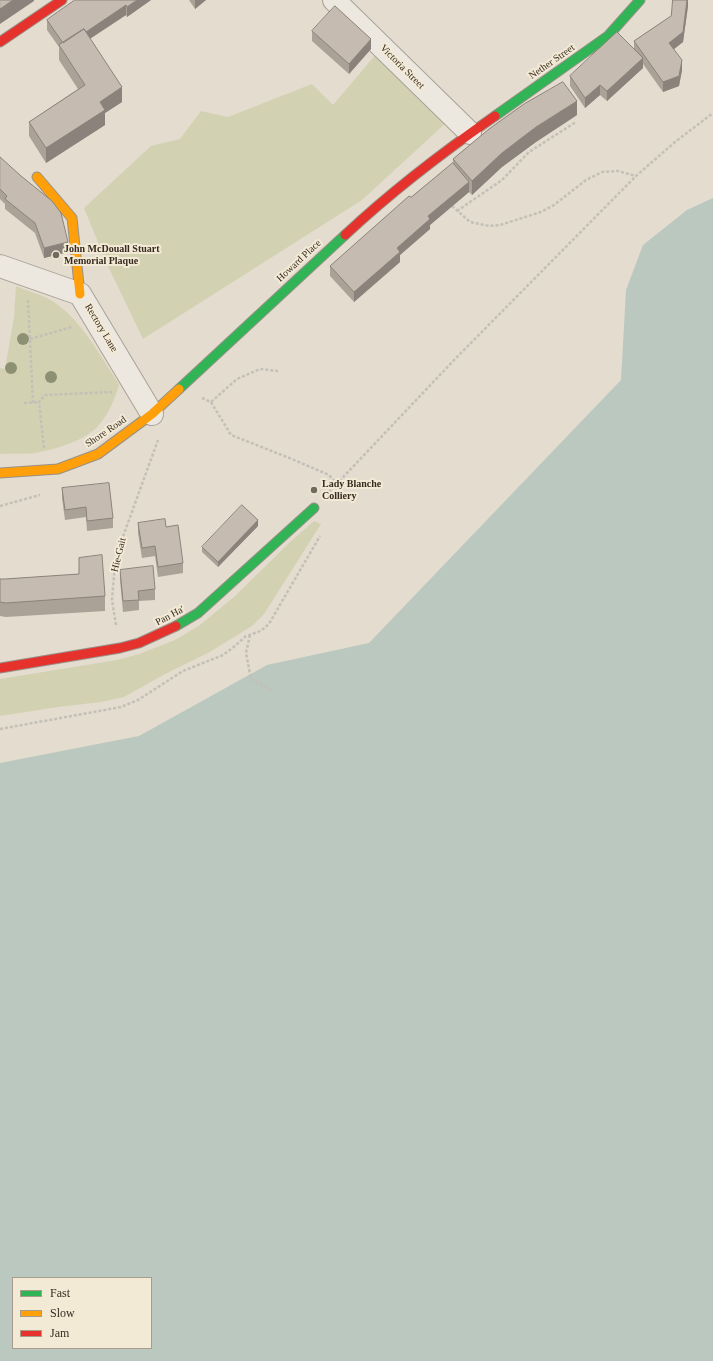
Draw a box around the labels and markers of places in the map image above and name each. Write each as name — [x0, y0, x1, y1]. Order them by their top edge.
place label: John McDouall Stuart Memorial Plaque — [64, 243, 160, 266]
marker: John McDouall Stuart Memorial Plaque — [51, 250, 61, 260]
place label: Lady Blanche Colliery — [322, 478, 381, 502]
marker: Lady Blanche Colliery — [309, 485, 319, 495]

